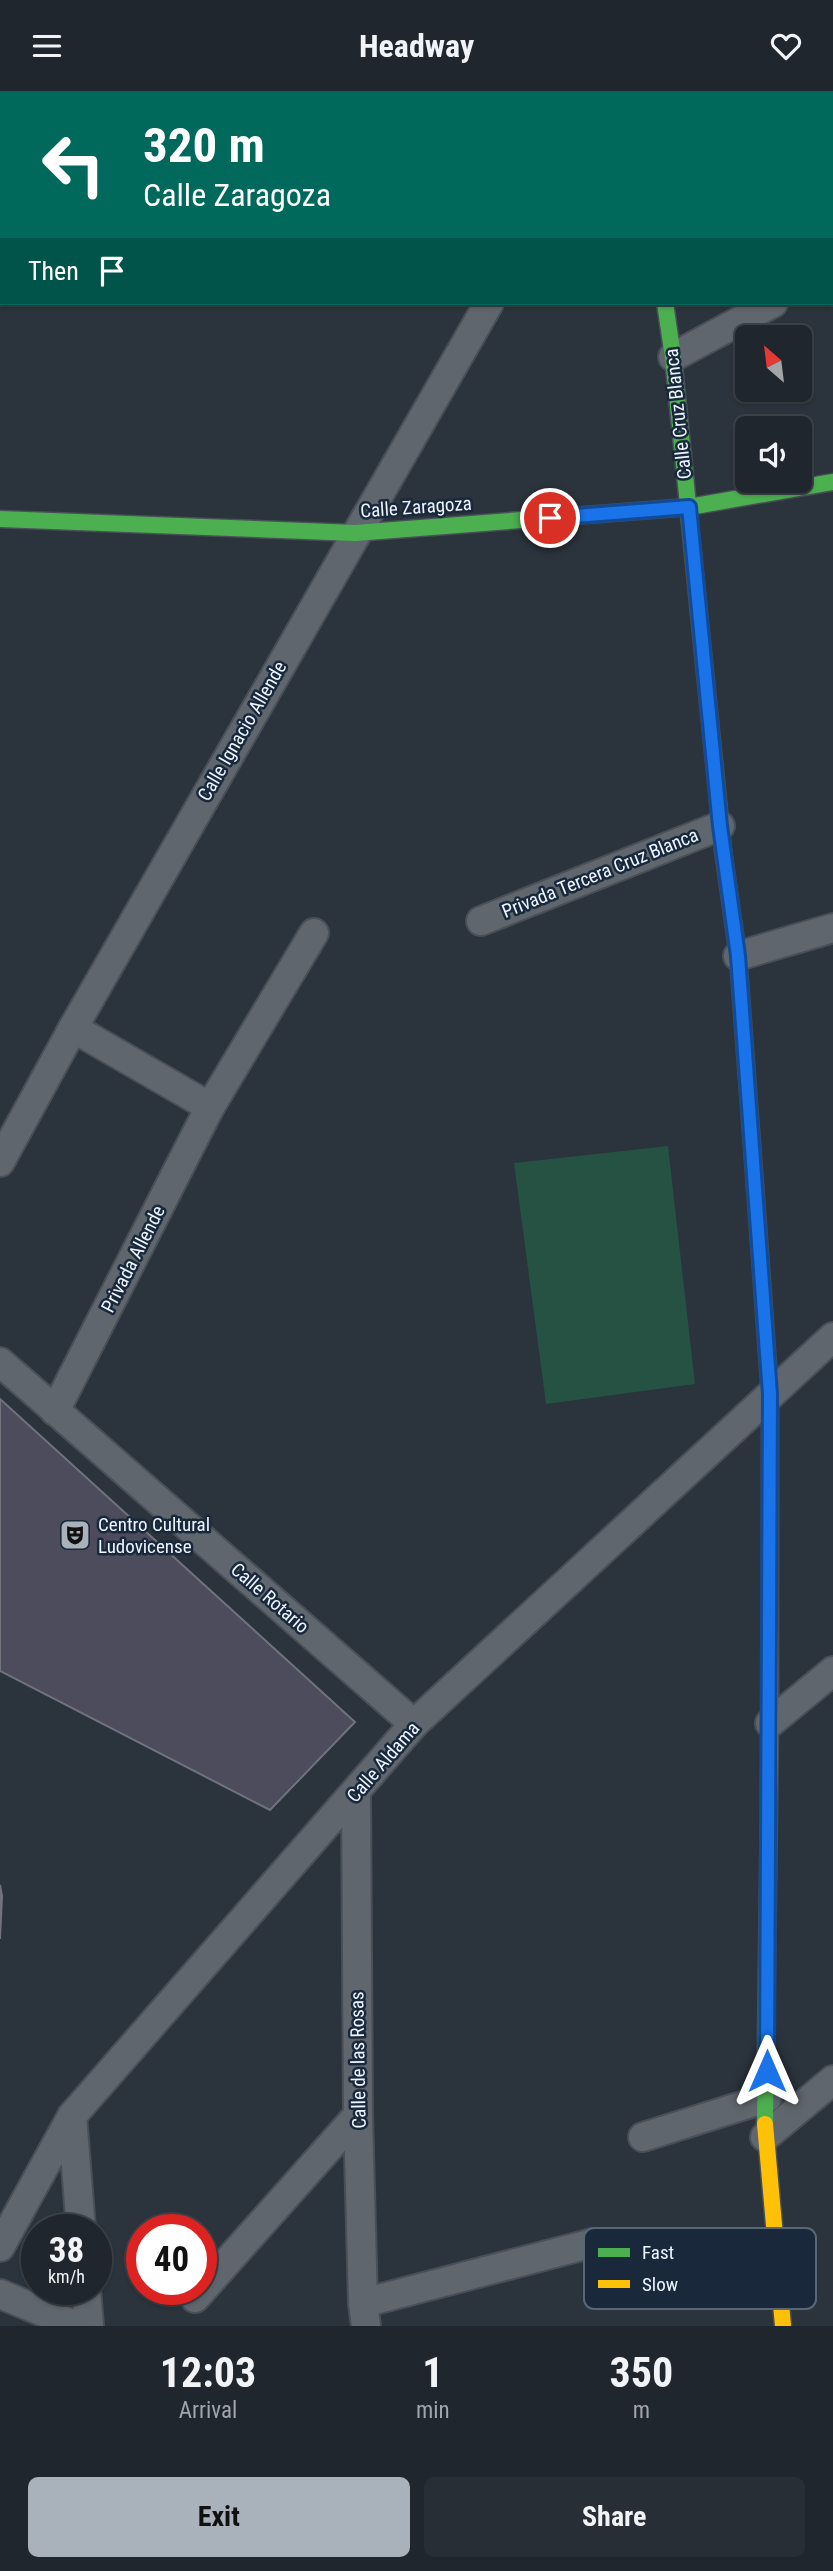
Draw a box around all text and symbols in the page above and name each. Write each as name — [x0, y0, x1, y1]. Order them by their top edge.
icon: menu — [28, 27, 66, 65]
text: Headway — [359, 27, 474, 65]
icon: heart — [767, 27, 805, 65]
text: 320 m — [143, 117, 265, 174]
icon: left — [28, 119, 119, 210]
text: Calle Zaragoza — [143, 176, 331, 214]
icon: arrive — [93, 252, 131, 290]
text: Then — [28, 256, 79, 286]
north arrow — [735, 325, 812, 403]
map controls — [735, 325, 812, 493]
street label: Calle Cruz Blanca — [660, 348, 696, 480]
button: sound — [735, 416, 812, 493]
pin — [520, 488, 580, 548]
street label: Calle Zaragoza — [360, 492, 472, 522]
icon: arrive — [531, 499, 569, 537]
street label: Calle Ignacio Allende — [193, 657, 291, 805]
street label: Privada Tercera Cruz Blanca — [498, 823, 702, 923]
street label: Privada Allende — [96, 1202, 170, 1316]
place label: Centro Cultural Ludovicense — [98, 1513, 210, 1558]
theatre icon: Centro Cultural Ludovicense — [58, 1518, 92, 1552]
street label: Calle Rotario — [226, 1558, 314, 1638]
street label: Calle Aldama — [342, 1717, 424, 1807]
street label: Calle de las Rosas — [345, 1991, 371, 2129]
position arrow — [730, 2034, 804, 2108]
speed limit sign: 40 — [126, 2214, 217, 2305]
legend — [584, 2228, 816, 2309]
text: 38 — [49, 2230, 84, 2271]
text: Fast — [642, 2241, 674, 2264]
text: km/h — [48, 2266, 85, 2287]
text: Slow — [642, 2273, 678, 2296]
text: 12:03 — [160, 2348, 256, 2397]
text: 1 — [422, 2348, 443, 2397]
text: 350 — [609, 2348, 673, 2397]
text: Arrival — [179, 2397, 237, 2424]
text: min — [416, 2397, 450, 2424]
text: m — [633, 2397, 650, 2424]
button: Exit — [28, 2477, 410, 2557]
button: Share — [424, 2477, 805, 2557]

